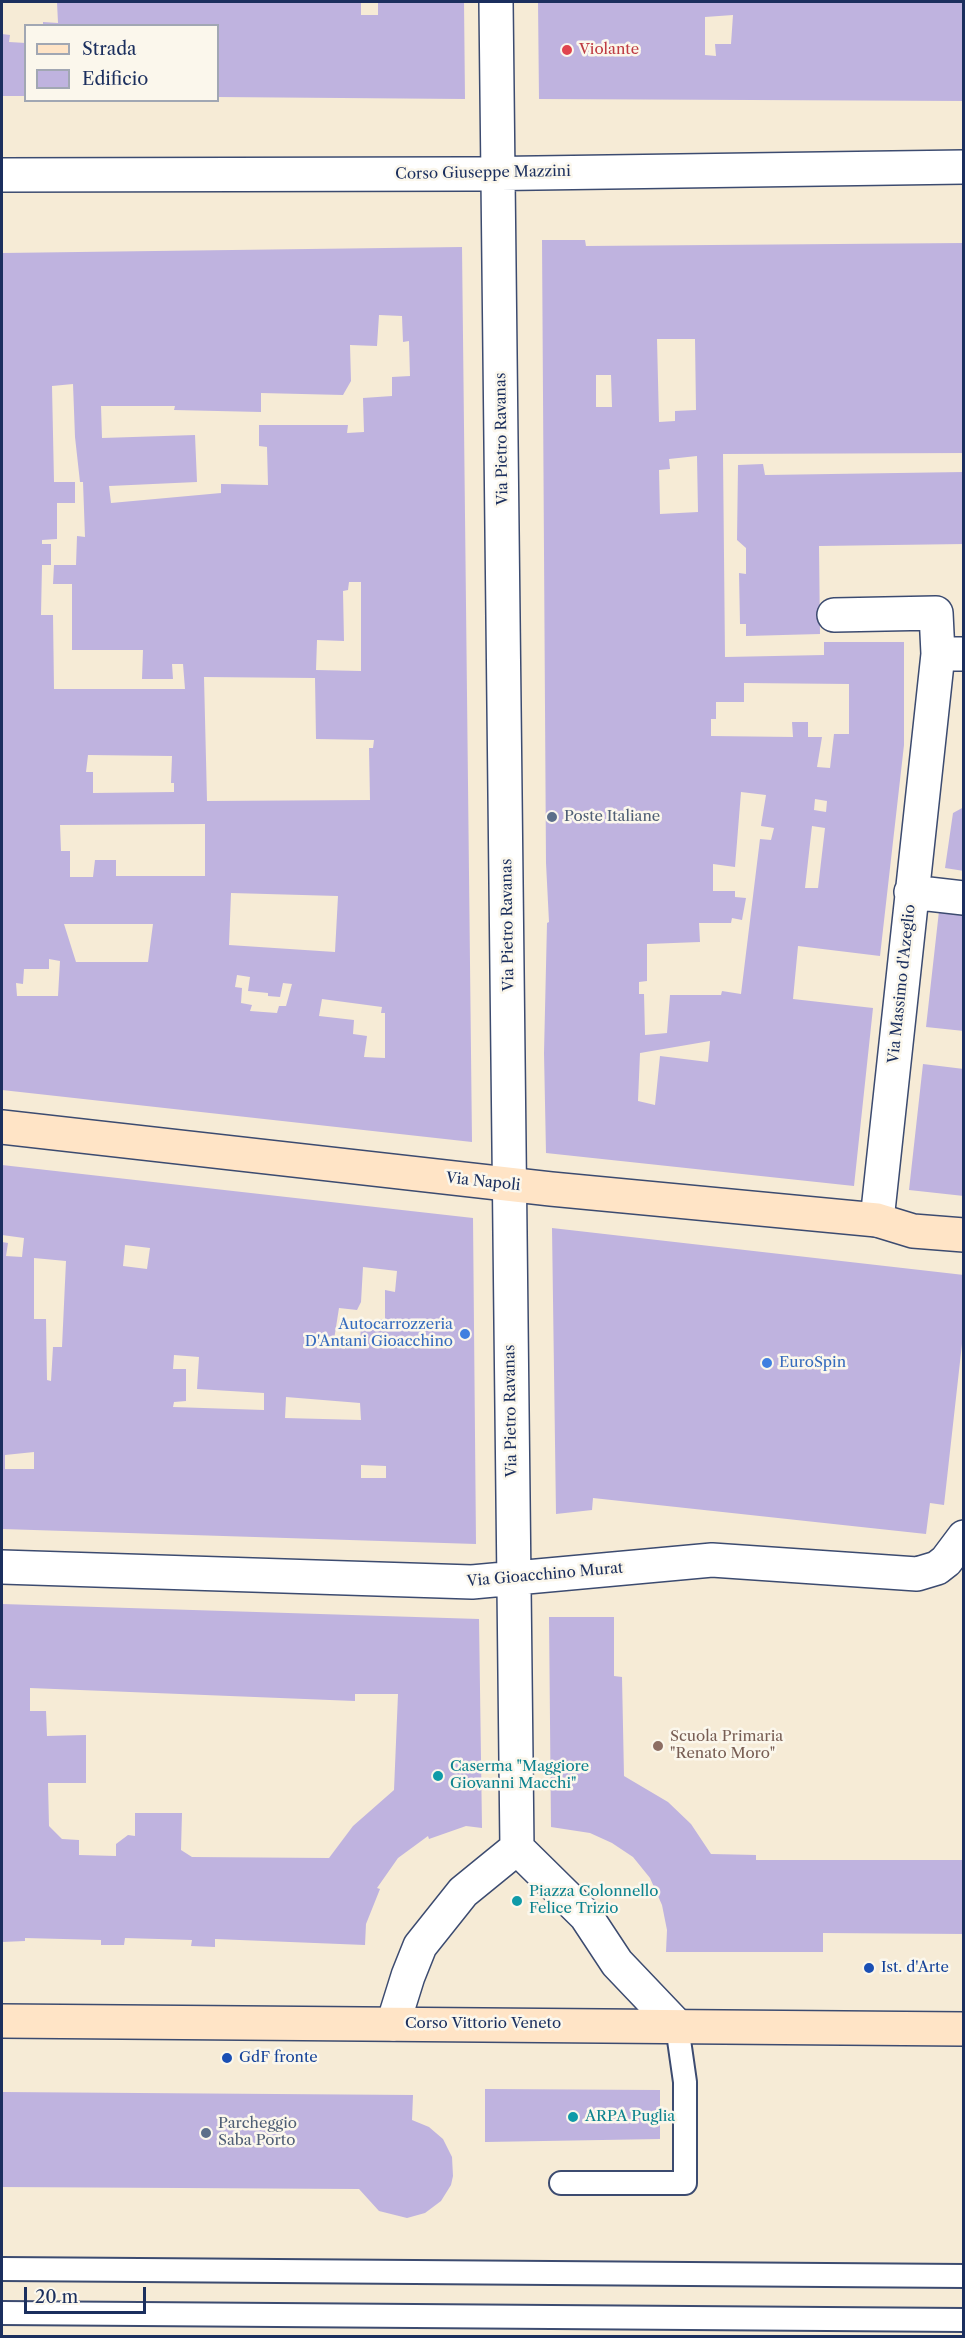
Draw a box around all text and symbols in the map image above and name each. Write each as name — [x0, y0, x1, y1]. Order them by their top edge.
legend — [24, 24, 219, 102]
text: Strada — [82, 38, 137, 60]
place label: Violante — [579, 41, 639, 59]
marker: Violante — [560, 43, 574, 57]
text: Edificio — [82, 68, 148, 90]
street label: Corso Giuseppe Mazzini — [395, 162, 571, 184]
street label: Via Pietro Ravanas — [492, 372, 512, 506]
place label: Poste Italiane — [564, 808, 660, 826]
marker: Poste Italiane — [545, 810, 559, 824]
street label: Via Pietro Ravanas — [498, 858, 518, 992]
street label: Via Massimo d'Azeglio — [885, 904, 919, 1064]
street label: Via Napoli — [445, 1169, 521, 1195]
place label: Autocarrozzeria D'Antani Gioacchino — [305, 1316, 453, 1351]
marker: Autocarrozzeria D'Antani Gioacchino — [458, 1327, 472, 1341]
street label: Via Pietro Ravanas — [501, 1344, 521, 1478]
place label: EuroSpin — [779, 1354, 846, 1372]
marker: EuroSpin — [760, 1356, 774, 1370]
street label: Via Gioacchino Murat — [466, 1559, 624, 1591]
place label: Scuola Primaria "Renato Moro" — [670, 1728, 783, 1763]
marker: Scuola Primaria "Renato Moro" — [651, 1739, 665, 1753]
place label: Caserma "Maggiore Giovanni Macchi" — [450, 1758, 589, 1793]
marker: Caserma "Maggiore Giovanni Macchi" — [431, 1769, 445, 1783]
place label: Piazza Colonnello Felice Trizio — [529, 1883, 658, 1918]
marker: Piazza Colonnello Felice Trizio — [510, 1894, 524, 1908]
place label: Ist. d'Arte — [881, 1959, 949, 1977]
marker: Ist. d'Arte — [862, 1961, 876, 1975]
street label: Corso Vittorio Veneto — [405, 2015, 561, 2033]
place label: GdF fronte — [239, 2049, 318, 2067]
marker: GdF fronte — [220, 2051, 234, 2065]
place label: ARPA Puglia — [585, 2108, 675, 2126]
marker: ARPA Puglia — [566, 2110, 580, 2124]
place label: Parcheggio Saba Porto — [218, 2115, 297, 2150]
marker: Parcheggio Saba Porto — [199, 2126, 213, 2140]
scale bar — [27, 2275, 148, 2313]
text: 20 m — [35, 2286, 78, 2308]

